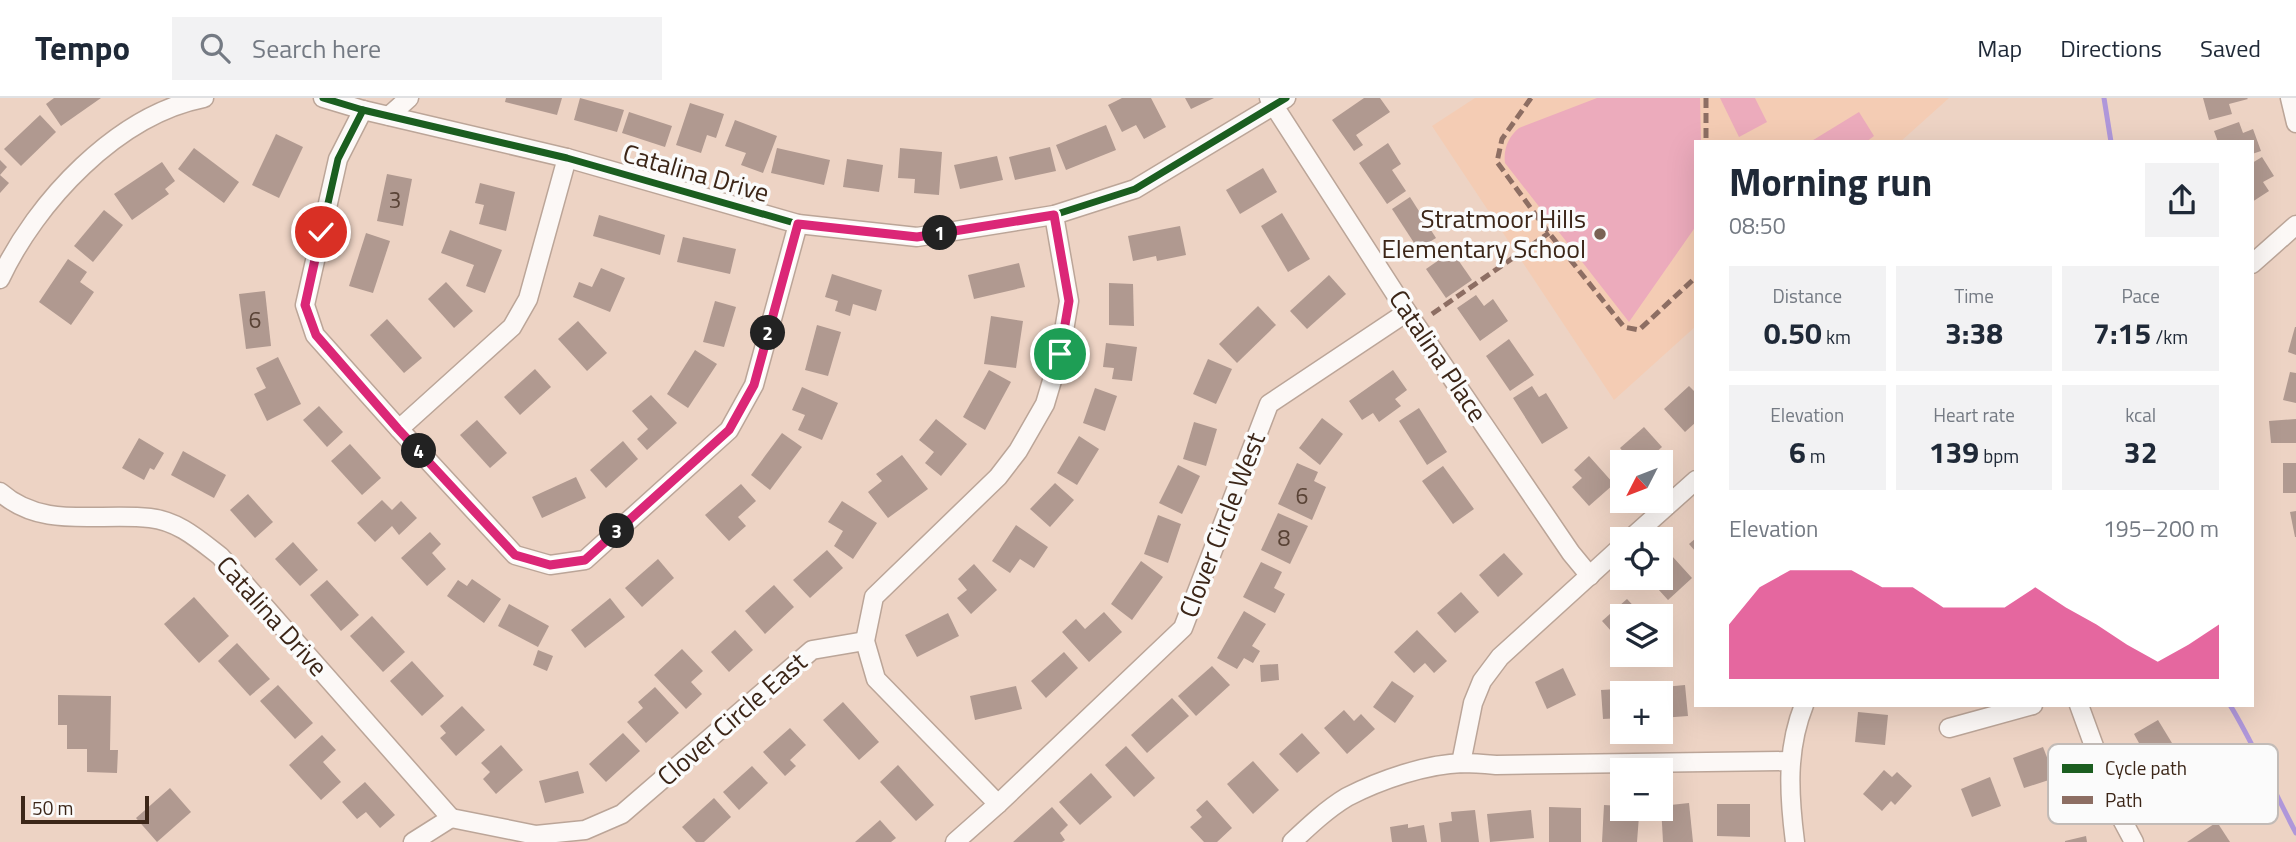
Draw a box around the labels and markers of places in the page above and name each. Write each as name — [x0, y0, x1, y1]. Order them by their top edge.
place label: Stratmoor Hills Elementary School — [1381, 199, 1586, 268]
pin — [291, 202, 351, 262]
pin: 1 — [922, 216, 958, 250]
marker: Stratmoor Hills Elementary School — [1592, 226, 1608, 242]
pin: 2 — [750, 316, 786, 350]
pin — [1030, 324, 1090, 384]
pin: 4 — [402, 434, 436, 468]
pin: 3 — [600, 514, 634, 548]

